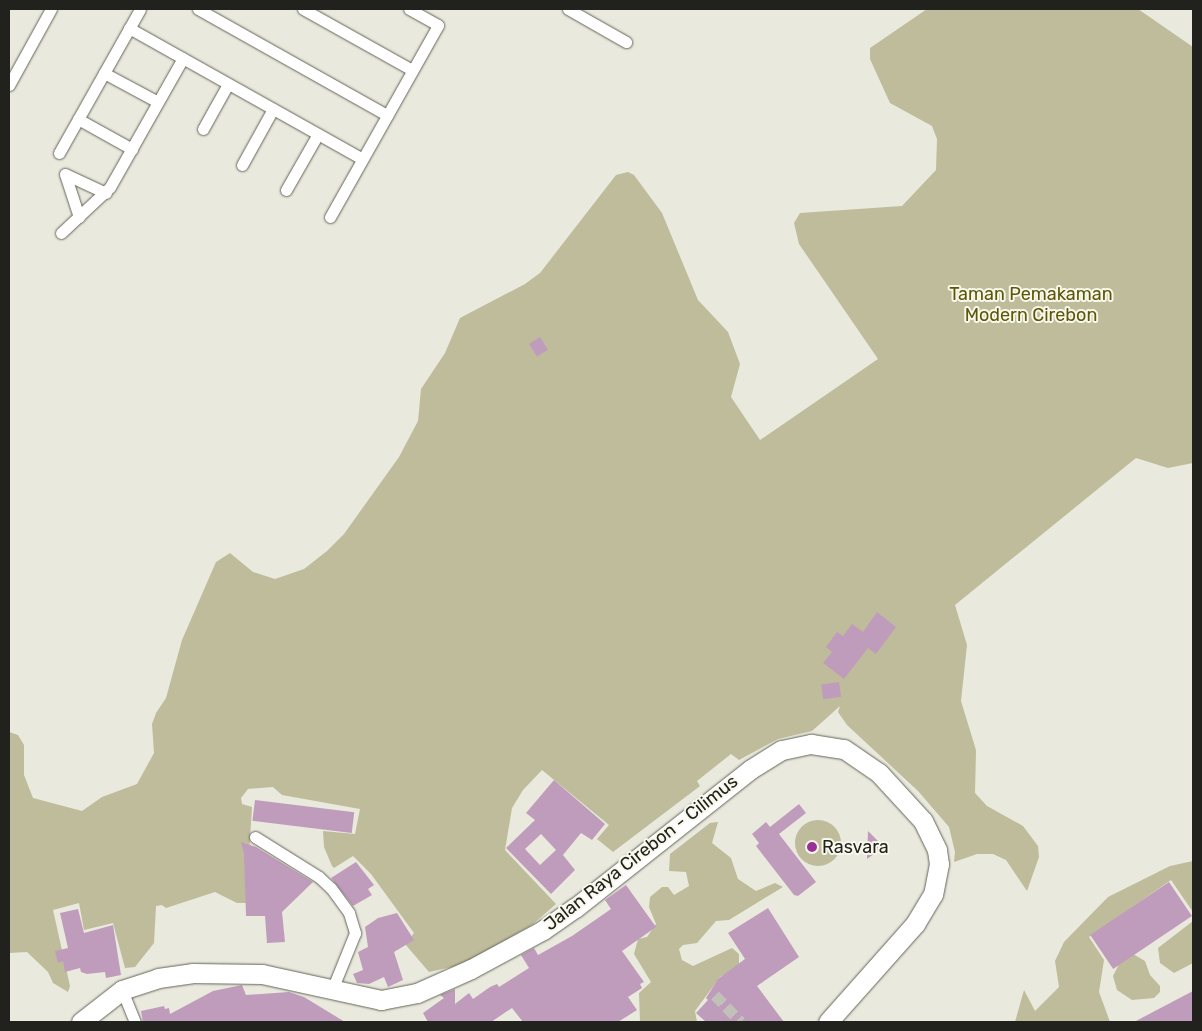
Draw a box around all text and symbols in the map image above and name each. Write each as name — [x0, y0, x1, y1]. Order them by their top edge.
park label: Taman Pemakaman Modern Cirebon — [949, 284, 1113, 326]
street label: Jalan Raya Cirebon - Cilimus — [540, 771, 742, 935]
place label: Rasvara — [822, 836, 889, 858]
marker: Rasvara — [806, 841, 818, 853]

